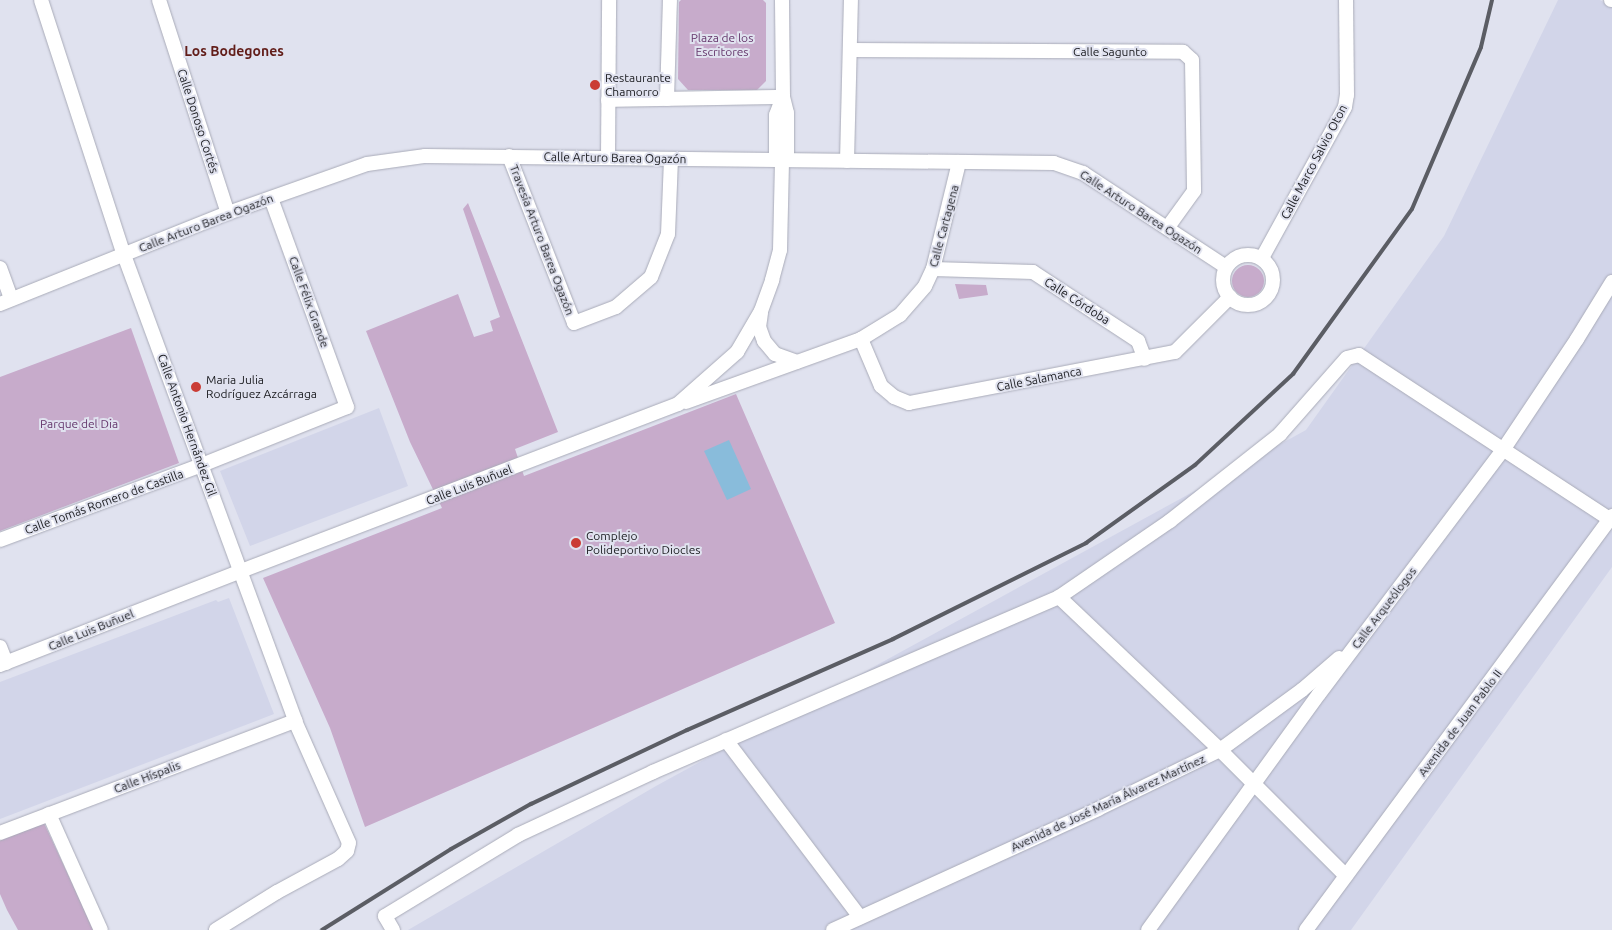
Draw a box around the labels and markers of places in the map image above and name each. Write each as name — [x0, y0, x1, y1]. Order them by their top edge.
place label: Restaurante Chamorro — [605, 71, 671, 99]
marker: Restaurante Chamorro — [589, 79, 601, 91]
place label: Maria Julia Rodríguez Azcárraga — [206, 373, 317, 401]
marker: Maria Julia Rodríguez Azcárraga — [190, 381, 202, 393]
place label: Complejo Polideportivo Diocles — [586, 529, 701, 557]
marker: Complejo Polideportivo Diocles — [570, 537, 582, 549]

